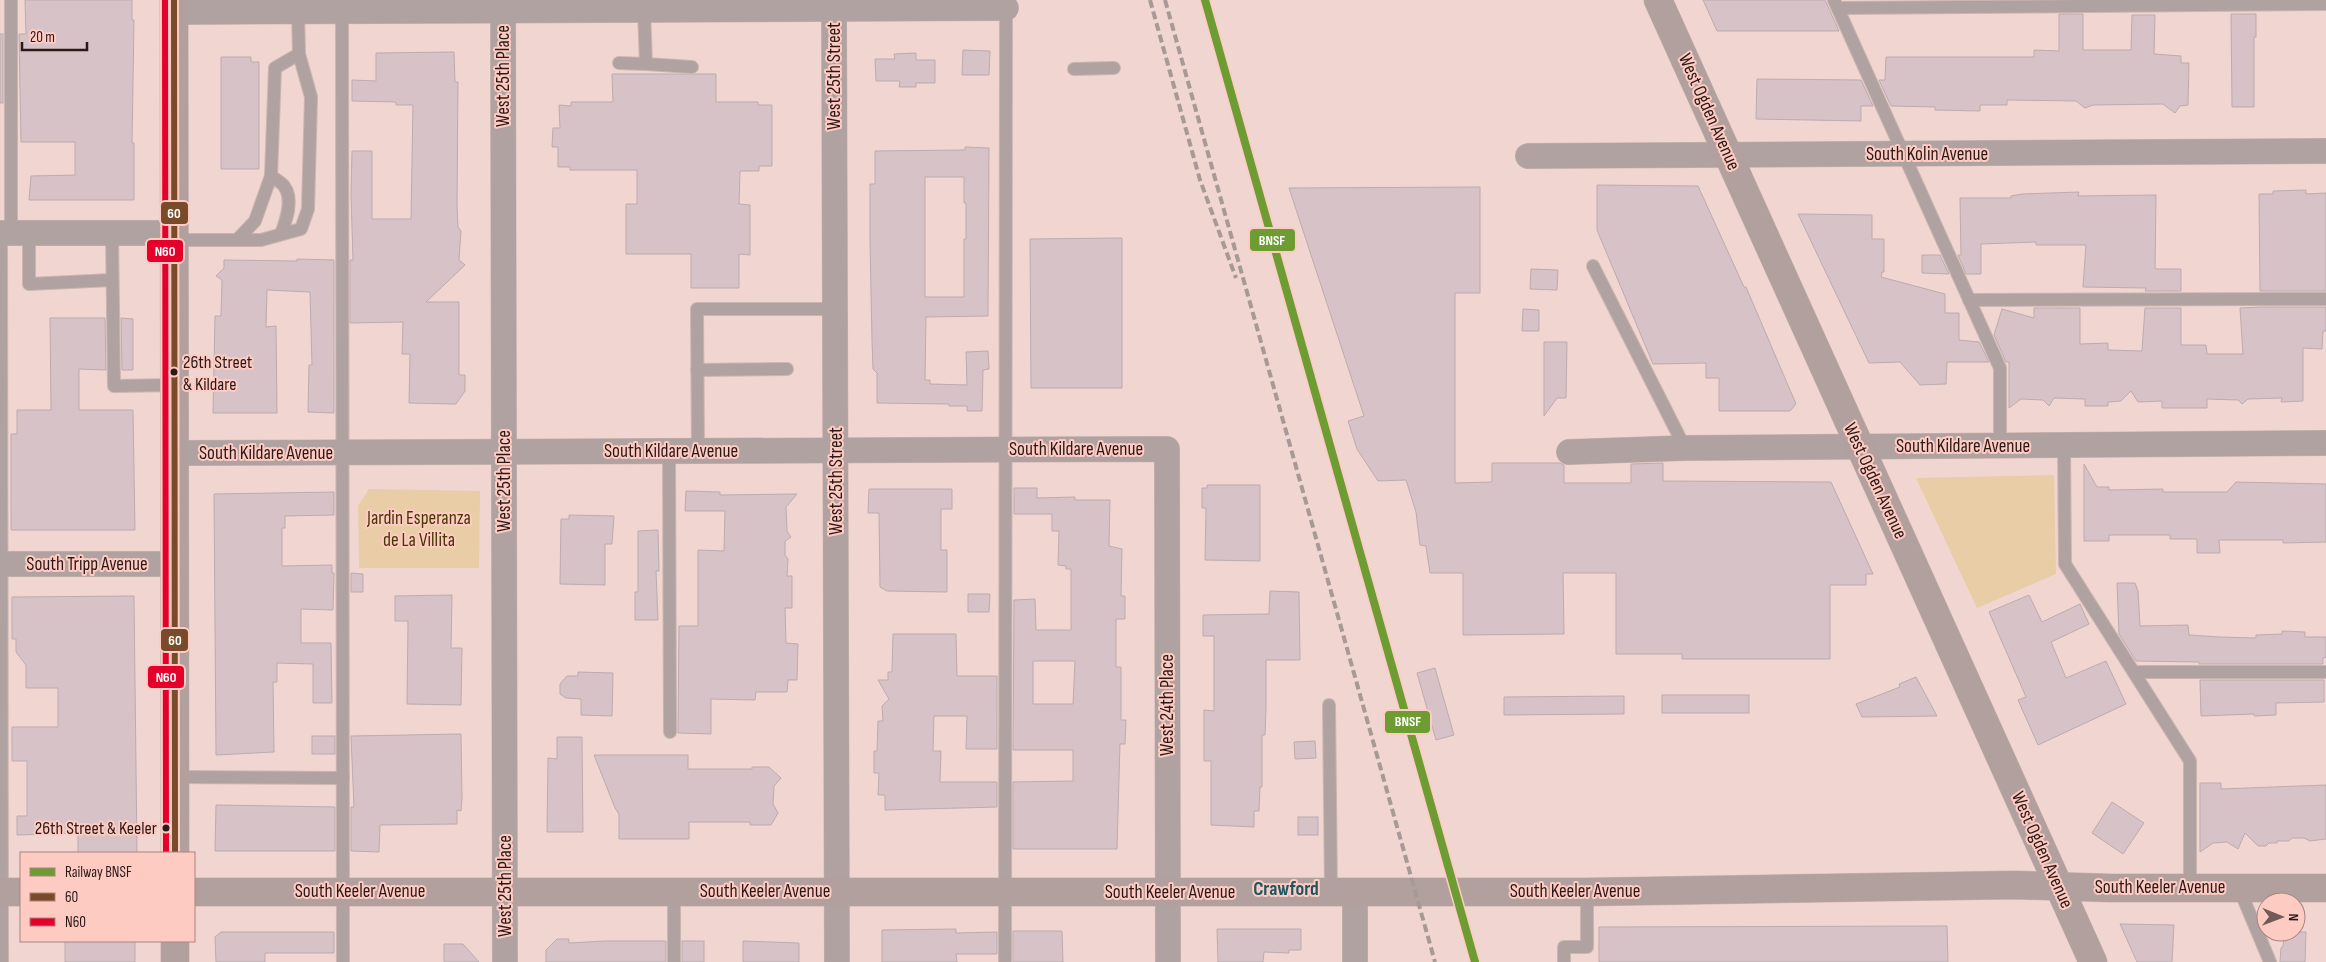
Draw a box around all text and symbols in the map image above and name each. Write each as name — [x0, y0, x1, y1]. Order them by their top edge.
scale bar — [22, 20, 88, 52]
street label: West 25th Street — [823, 22, 846, 130]
street label: West 25th Place — [492, 25, 515, 127]
text: 20 m — [30, 28, 55, 47]
street label: West Ogden Avenue — [1673, 50, 1745, 174]
street label: South Kolin Avenue — [1866, 143, 1988, 166]
line badge: 60 — [160, 201, 189, 225]
text: 60 — [167, 205, 181, 222]
line badge: BNSF — [1249, 228, 1296, 252]
text: BNSF — [1259, 232, 1285, 249]
line badge: N60 — [146, 239, 184, 263]
text: N60 — [155, 243, 176, 260]
place label: 26th Street & Kildare — [183, 352, 253, 395]
marker: 26th Street & Kildare — [169, 367, 179, 377]
street label: West Ogden Avenue — [1838, 419, 1912, 543]
street label: West 25th Street — [825, 427, 848, 535]
street label: West 25th Place — [493, 430, 516, 532]
street label: South Kildare Avenue — [1896, 435, 2030, 458]
street label: South Kildare Avenue — [1009, 438, 1143, 461]
street label: South Kildare Avenue — [604, 440, 738, 463]
street label: South Kildare Avenue — [199, 442, 333, 465]
park label: Jardin Esperanza de La Villita — [366, 507, 471, 552]
street label: South Tripp Avenue — [26, 553, 148, 576]
line badge: 60 — [160, 628, 189, 652]
text: 60 — [168, 632, 182, 649]
street label: West 24th Place — [1156, 654, 1179, 756]
line badge: N60 — [147, 665, 185, 689]
text: N60 — [156, 669, 177, 686]
line badge: BNSF — [1384, 710, 1431, 734]
text: BNSF — [1395, 713, 1421, 730]
street label: West Ogden Avenue — [2006, 788, 2078, 912]
place label: 26th Street & Keeler — [35, 818, 157, 839]
marker: 26th Street & Keeler — [161, 823, 171, 833]
street label: West 25th Place — [494, 835, 517, 937]
legend — [20, 852, 195, 942]
text: Railway BNSF — [65, 863, 132, 882]
street label: South Keeler Avenue — [2095, 876, 2225, 899]
district label: Crawford — [1253, 877, 1319, 901]
street label: South Keeler Avenue — [295, 880, 425, 903]
street label: South Keeler Avenue — [700, 880, 830, 903]
street label: South Keeler Avenue — [1510, 880, 1640, 903]
street label: South Keeler Avenue — [1105, 881, 1235, 904]
text: 60 — [65, 888, 78, 907]
north arrow — [2256, 892, 2306, 942]
text: N60 — [65, 913, 86, 932]
text: N — [2285, 913, 2302, 921]

